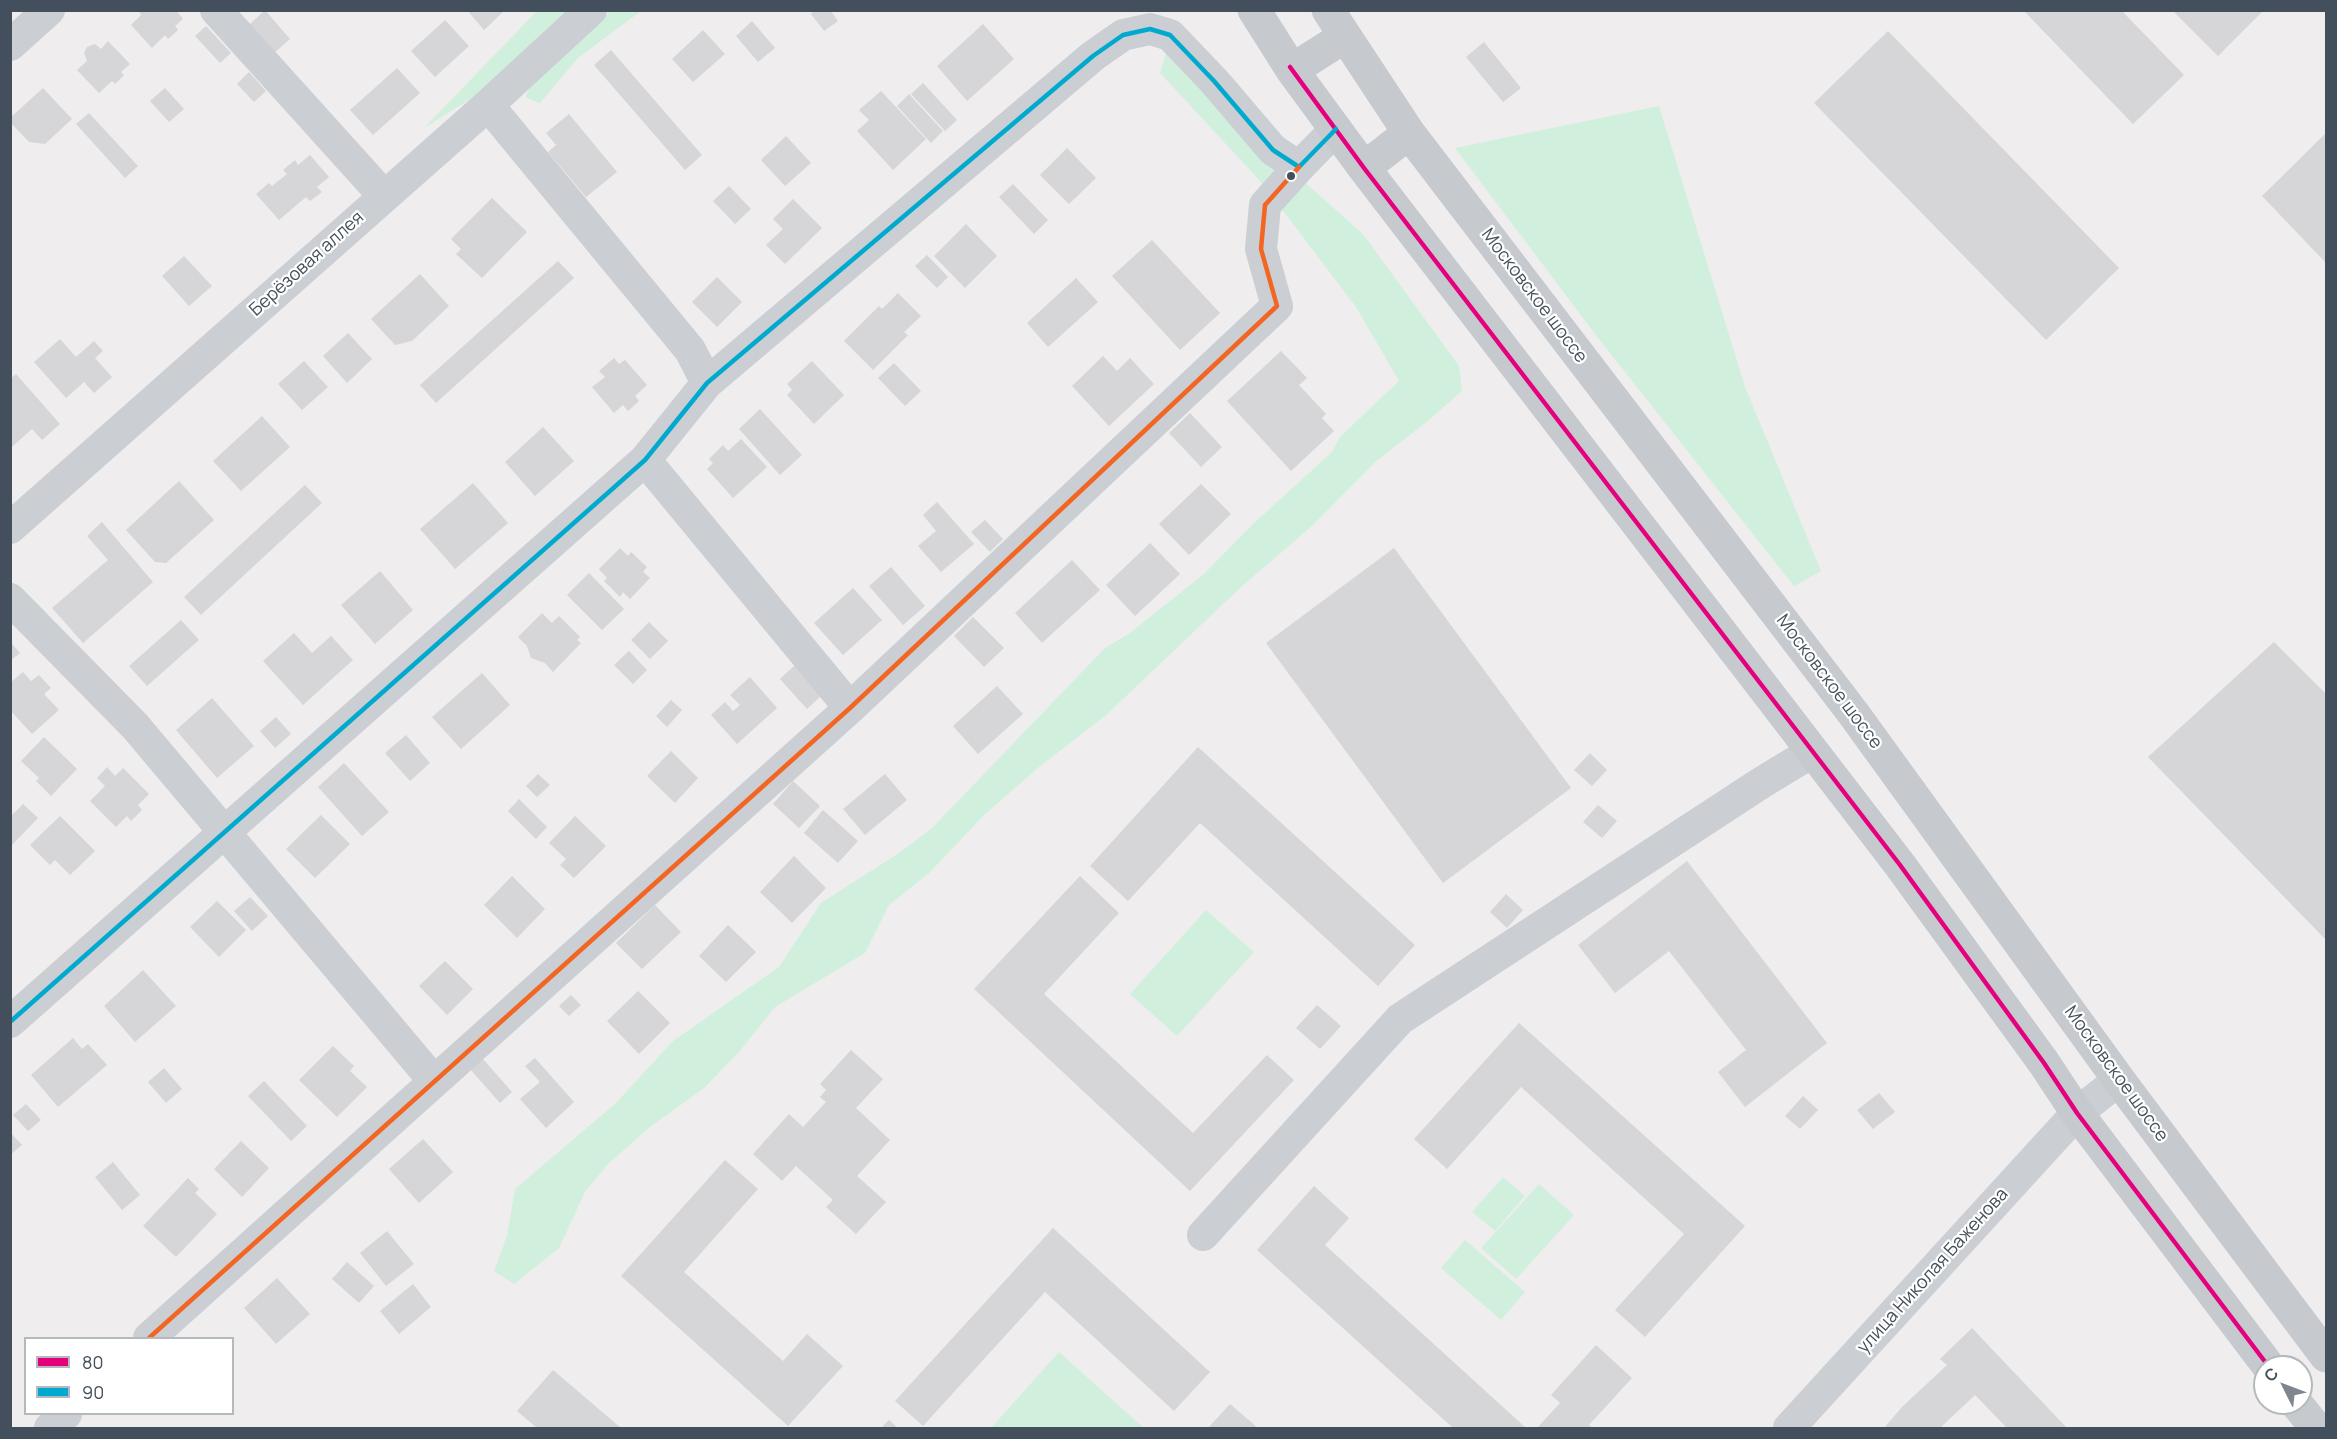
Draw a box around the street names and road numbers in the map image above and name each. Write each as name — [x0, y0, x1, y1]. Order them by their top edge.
street label: Берёзовая аллея — [245, 207, 369, 321]
street label: Московское шоссе — [1476, 225, 1592, 367]
street label: Московское шоссе — [1771, 611, 1887, 753]
street label: Московское шоссе — [2059, 1002, 2173, 1146]
street label: улица Николая Баженова — [1853, 1184, 2013, 1358]

